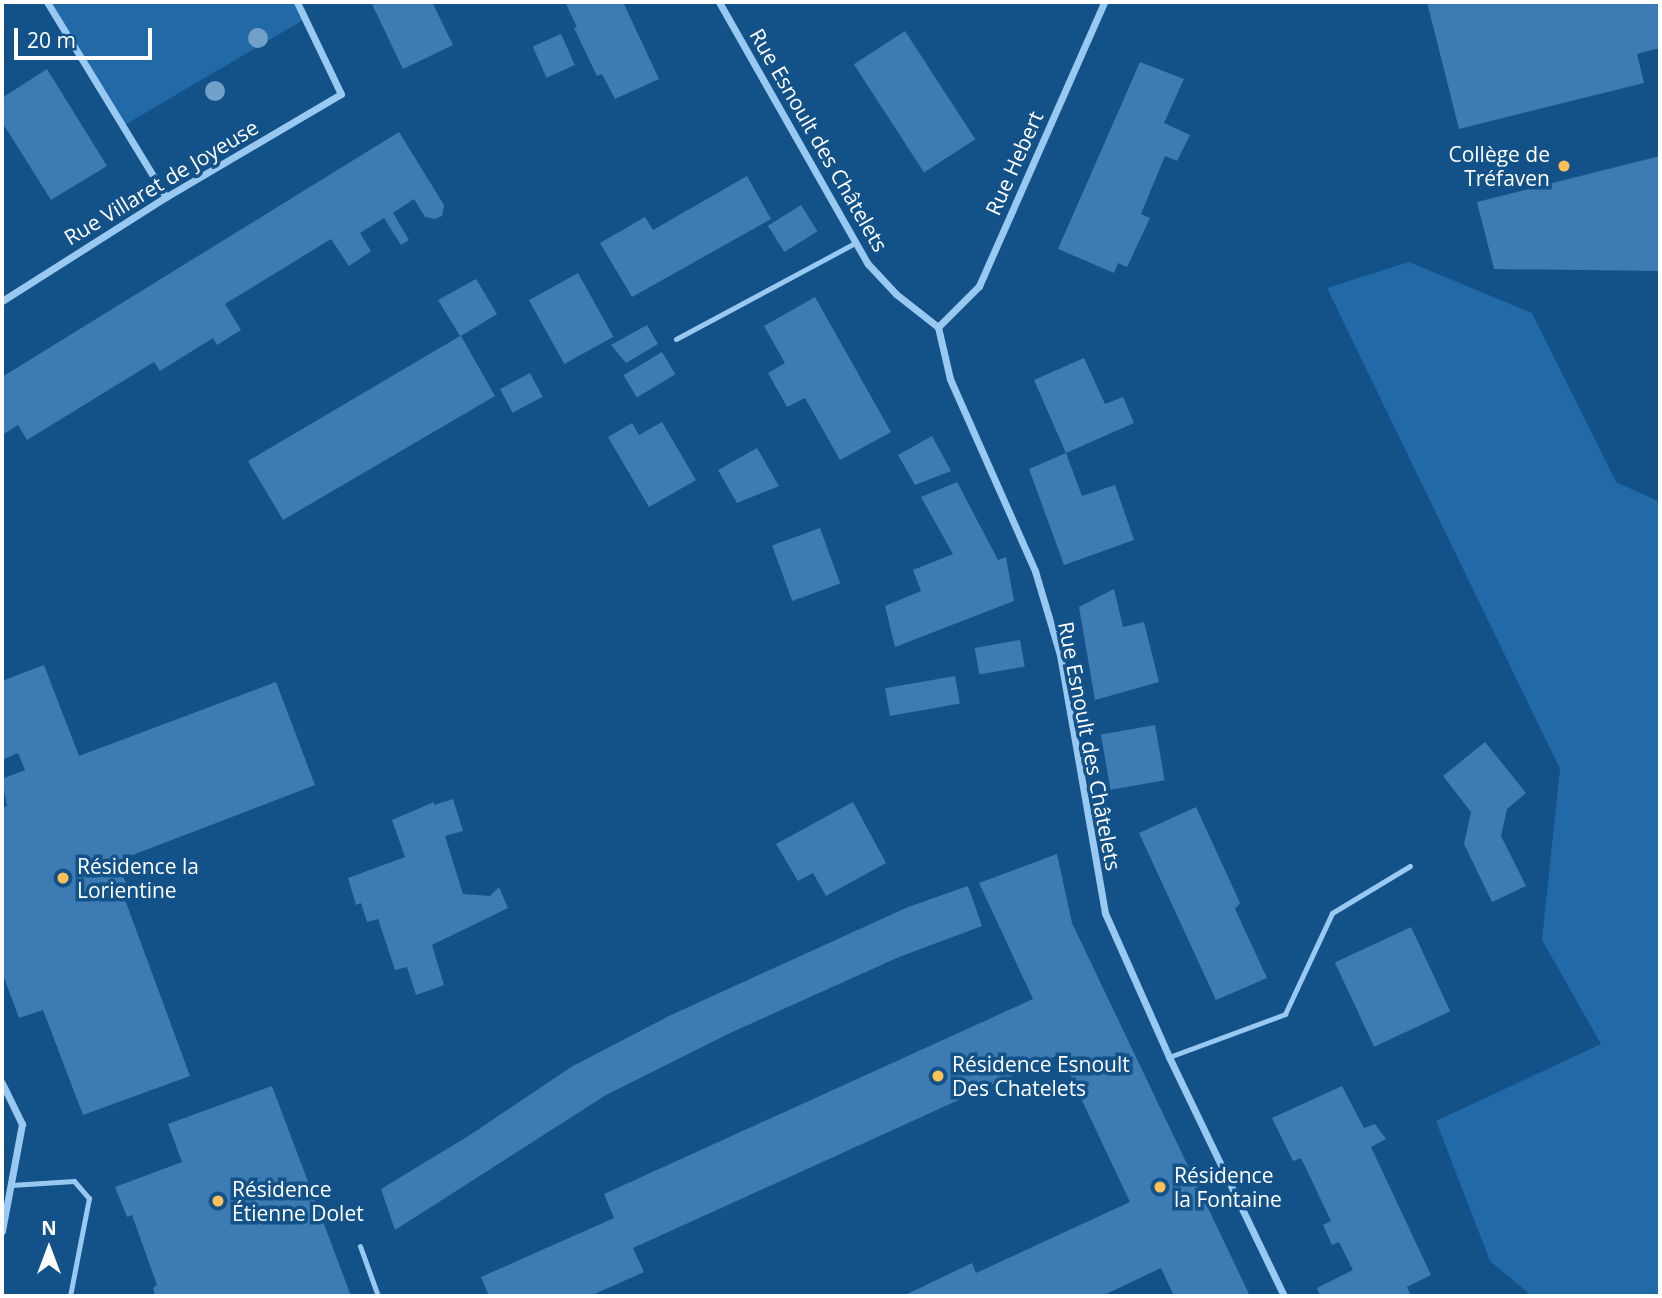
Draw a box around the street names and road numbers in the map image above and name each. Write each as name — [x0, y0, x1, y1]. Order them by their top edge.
street label: Rue Esnoult des Châtelets — [745, 24, 893, 256]
street label: Rue Hebert — [980, 107, 1048, 219]
street label: Rue Villaret de Joyeuse — [59, 114, 263, 250]
street label: Rue Esnoult des Châtelets — [1053, 619, 1127, 873]

